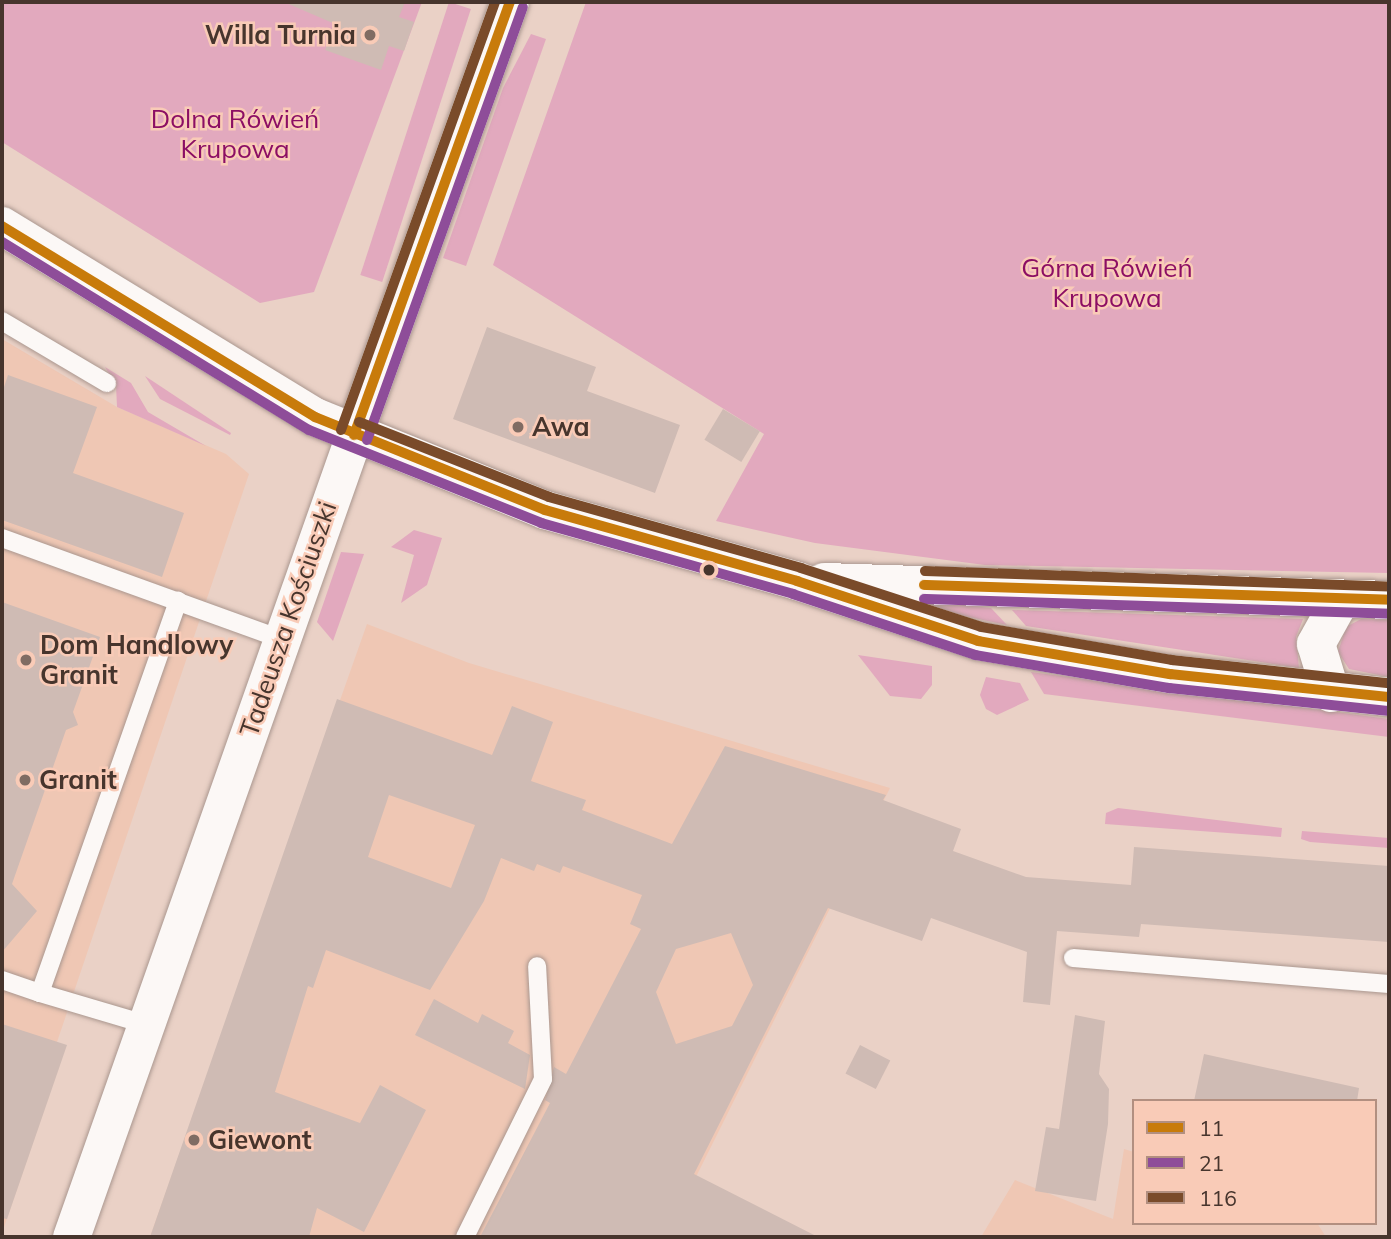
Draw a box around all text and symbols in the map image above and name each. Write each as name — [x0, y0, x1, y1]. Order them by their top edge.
place label: Willa Turnia — [205, 19, 356, 51]
marker: Willa Turnia — [362, 27, 378, 43]
park label: Dolna Rówień Krupowa — [151, 103, 319, 164]
park label: Górna Rówień Krupowa — [1021, 252, 1193, 314]
place label: Awa — [532, 411, 590, 443]
marker: Awa — [510, 419, 526, 435]
street label: Tadeusza Kościuszki — [233, 497, 343, 741]
unlabelled marker — [702, 563, 716, 577]
place label: Dom Handlowy Granit — [40, 629, 233, 690]
marker: Dom Handlowy Granit — [18, 652, 34, 668]
place label: Granit — [39, 764, 117, 796]
marker: Granit — [17, 772, 33, 788]
legend — [1132, 1099, 1377, 1225]
text: 11 — [1199, 1115, 1224, 1141]
place label: Giewont — [208, 1124, 312, 1156]
marker: Giewont — [186, 1132, 202, 1148]
text: 21 — [1199, 1150, 1224, 1176]
text: 116 — [1199, 1185, 1237, 1211]

